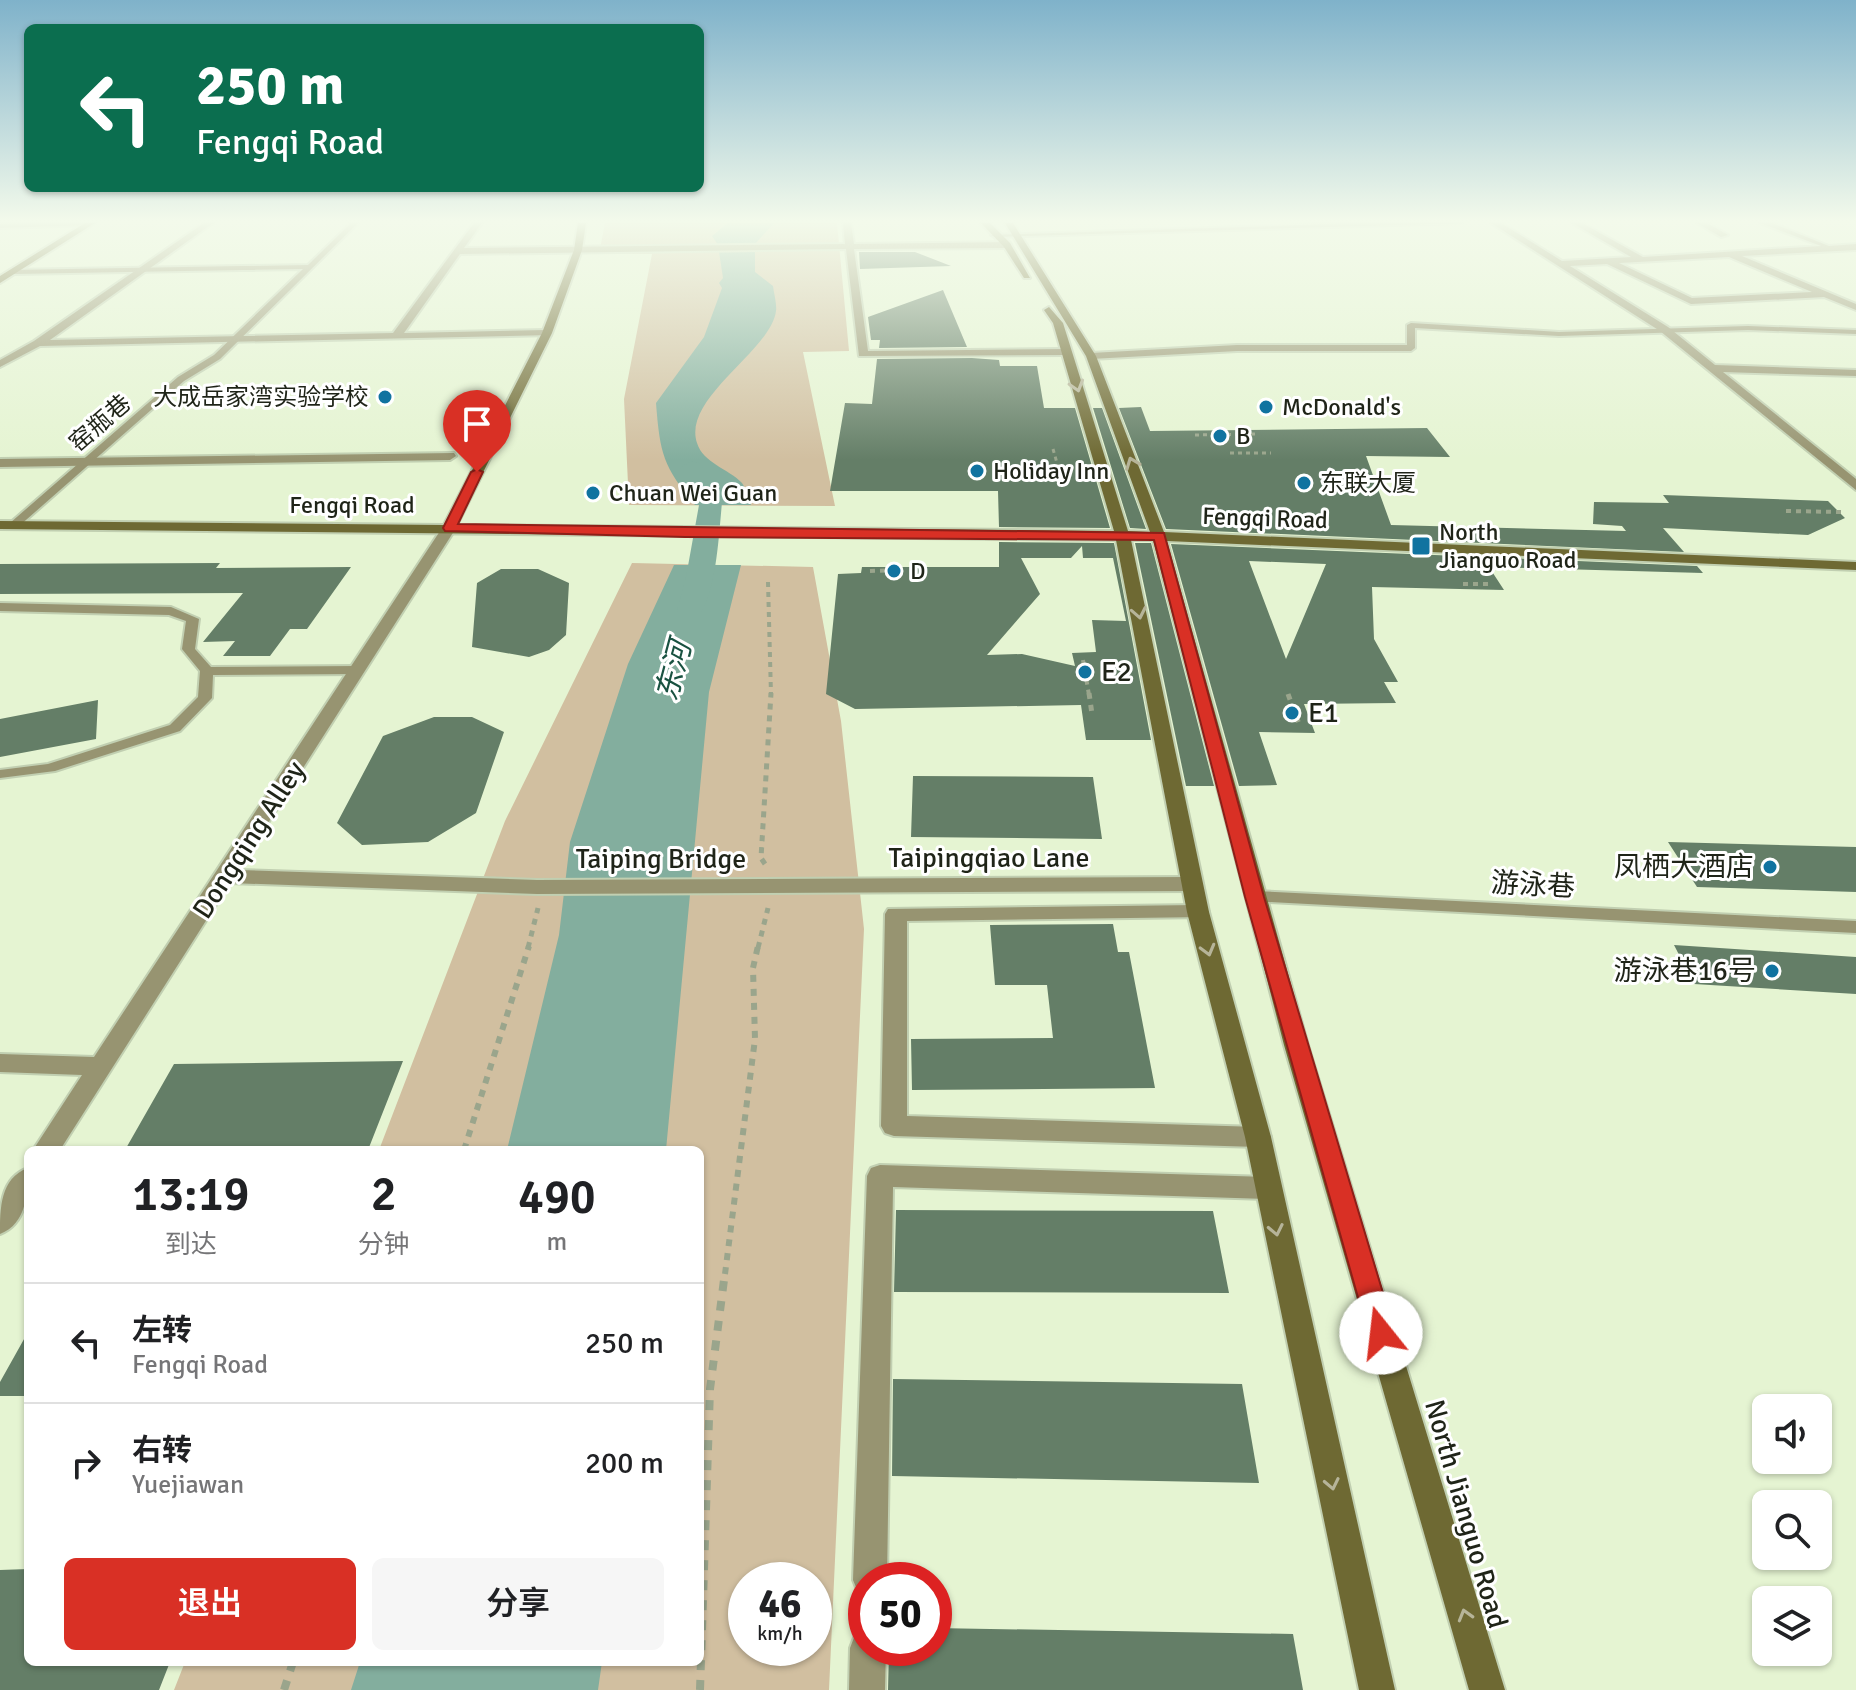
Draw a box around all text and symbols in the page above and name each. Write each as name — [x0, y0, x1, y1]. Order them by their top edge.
text: 250 m — [196, 51, 344, 120]
icon: left — [64, 56, 168, 160]
text: Fengqi Road — [196, 120, 384, 165]
one-way arrow — [1068, 379, 1084, 393]
place label: 大成岳家湾实验学校 — [153, 382, 369, 412]
street label: 窑瓶巷 — [63, 388, 137, 458]
marker: 大成岳家湾实验学校 — [376, 388, 394, 406]
pin — [443, 390, 511, 472]
place label: McDonald's — [1282, 392, 1401, 422]
marker: McDonald's — [1257, 398, 1275, 416]
icon: arrive — [455, 402, 499, 446]
place label: B — [1236, 421, 1251, 451]
marker: B — [1211, 427, 1229, 445]
place label: Holiday Inn — [993, 456, 1109, 486]
one-way arrow — [1125, 457, 1141, 471]
marker: Holiday Inn — [968, 462, 986, 480]
place label: 东联大厦 — [1320, 468, 1416, 498]
marker: 东联大厦 — [1295, 474, 1313, 492]
place label: Chuan Wei Guan — [609, 478, 777, 508]
marker: Chuan Wei Guan — [584, 484, 602, 502]
street label: Fengqi Road — [289, 490, 415, 520]
street label: Fengqi Road — [1202, 501, 1328, 535]
place label: North Jianguo Road — [1439, 517, 1576, 575]
marker: North Jianguo Road — [1410, 535, 1432, 557]
place label: D — [910, 556, 926, 586]
marker: D — [885, 562, 903, 580]
one-way arrow — [1130, 606, 1147, 620]
water label: 东河 — [648, 632, 701, 705]
place label: E2 — [1101, 655, 1132, 689]
marker: E2 — [1076, 663, 1094, 681]
place label: E1 — [1308, 696, 1339, 730]
marker: E1 — [1283, 704, 1301, 722]
street label: Dongqing Alley — [185, 755, 313, 925]
street label: Taipingqiao Lane — [888, 841, 1090, 875]
street label: Taiping Bridge — [576, 842, 746, 876]
place label: 凤栖大酒店 — [1614, 850, 1754, 884]
marker: 凤栖大酒店 — [1761, 858, 1779, 876]
street label: 游泳巷 — [1490, 866, 1576, 904]
one-way arrow — [1199, 943, 1216, 957]
place label: 游泳巷16号 — [1614, 954, 1756, 988]
marker: 游泳巷16号 — [1763, 962, 1781, 980]
text: 13:19 — [132, 1165, 249, 1224]
text: 2 — [371, 1165, 397, 1224]
text: 490 — [518, 1168, 596, 1227]
one-way arrow — [1267, 1223, 1284, 1236]
text: m — [547, 1226, 567, 1258]
text: 到达 — [165, 1229, 217, 1261]
text: 分钟 — [358, 1229, 410, 1261]
position arrow — [1339, 1291, 1423, 1375]
text: 左转 — [132, 1312, 192, 1349]
icon: left — [64, 1321, 108, 1365]
text: 250 m — [585, 1325, 664, 1362]
text: Fengqi Road — [132, 1349, 268, 1381]
map controls — [1752, 1394, 1832, 1666]
button: sound — [1752, 1394, 1832, 1474]
street label: North Jianguo Road — [1417, 1396, 1515, 1632]
text: 右转 — [132, 1432, 192, 1469]
icon: right — [64, 1441, 108, 1485]
text: 200 m — [585, 1445, 664, 1482]
text: Yuejiawan — [132, 1469, 244, 1501]
one-way arrow — [1323, 1477, 1340, 1490]
button: search — [1752, 1490, 1832, 1570]
button: 退出 — [64, 1558, 356, 1650]
button: 分享 — [372, 1558, 664, 1650]
speed limit sign: 50 — [848, 1562, 952, 1666]
text: 46 — [758, 1579, 802, 1629]
button: layers — [1752, 1586, 1832, 1666]
one-way arrow — [1458, 1609, 1474, 1623]
text: km/h — [757, 1621, 803, 1646]

